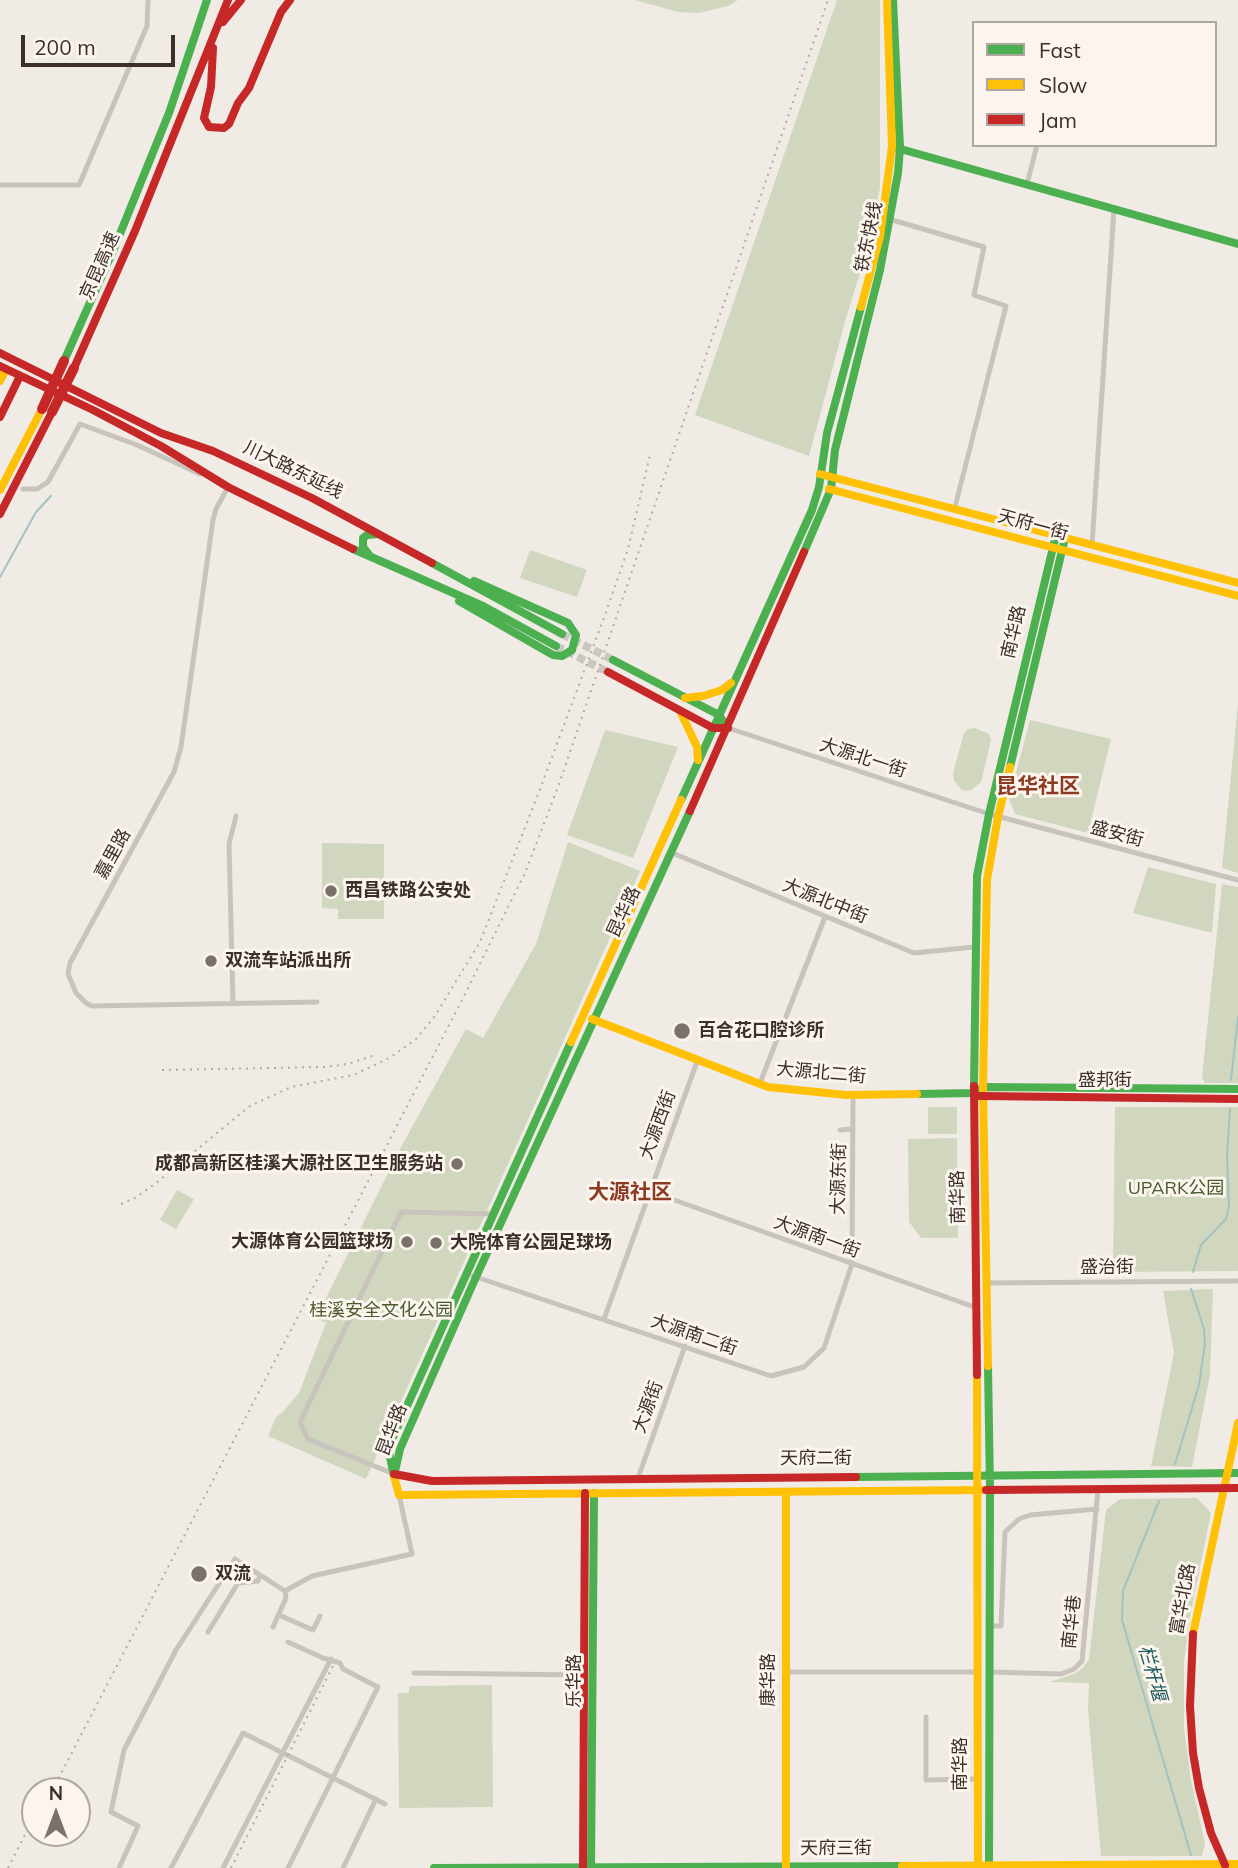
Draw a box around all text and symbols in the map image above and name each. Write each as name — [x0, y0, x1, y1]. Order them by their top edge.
scale bar — [24, 21, 178, 65]
legend — [972, 21, 1217, 147]
text: 200 m — [34, 34, 96, 60]
text: Fast — [1039, 37, 1081, 63]
text: Slow — [1039, 72, 1087, 98]
text: Jam — [1039, 107, 1077, 133]
street label: 铁东快线 — [851, 200, 887, 274]
street label: 京昆高速 — [75, 229, 125, 303]
street label: 川大路东延线 — [240, 437, 346, 503]
street label: 天府一街 — [995, 505, 1071, 545]
street label: 南华路 — [997, 603, 1031, 661]
street label: 大源北一街 — [817, 734, 909, 782]
district label: 昆华社区 — [996, 774, 1080, 800]
street label: 盛安街 — [1088, 817, 1146, 851]
street label: 嘉里路 — [90, 825, 136, 883]
street label: 大源北中街 — [779, 874, 871, 928]
place label: 西昌铁路公安处 — [345, 880, 471, 902]
marker: 西昌铁路公安处 — [323, 883, 339, 899]
street label: 昆华路 — [603, 883, 645, 941]
place label: 双流车站派出所 — [225, 950, 351, 972]
marker: 双流车站派出所 — [203, 953, 219, 969]
place label: 百合花口腔诊所 — [698, 1020, 824, 1042]
marker: 百合花口腔诊所 — [672, 1021, 692, 1041]
street label: 大源北二街 — [775, 1058, 867, 1088]
street label: 盛邦街 — [1078, 1070, 1132, 1092]
street label: 大源西街 — [636, 1087, 680, 1163]
street label: 大源东街 — [828, 1143, 850, 1215]
place label: 成都高新区桂溪大源社区卫生服务站 — [155, 1153, 443, 1175]
marker: 成都高新区桂溪大源社区卫生服务站 — [449, 1156, 465, 1172]
street label: 南华路 — [947, 1170, 969, 1224]
park label: UPARK公园 — [1128, 1178, 1224, 1200]
district label: 大源社区 — [588, 1180, 672, 1206]
street label: 大源南一街 — [771, 1211, 863, 1263]
place label: 大源体育公园篮球场 — [231, 1231, 393, 1253]
place label: 大院体育公园足球场 — [450, 1232, 612, 1254]
marker: 大源体育公园篮球场 — [399, 1234, 415, 1250]
marker: 大院体育公园足球场 — [428, 1235, 444, 1251]
street label: 盛治街 — [1080, 1257, 1134, 1279]
park label: 桂溪安全文化公园 — [309, 1300, 453, 1322]
street label: 大源南二街 — [648, 1310, 740, 1360]
street label: 大源街 — [629, 1378, 667, 1436]
street label: 昆华路 — [372, 1401, 412, 1459]
street label: 天府二街 — [780, 1448, 852, 1470]
street label: 富华北路 — [1166, 1562, 1200, 1636]
place label: 双流 — [215, 1563, 251, 1585]
marker: 双流 — [189, 1564, 209, 1584]
street label: 南华巷 — [1058, 1594, 1086, 1650]
water label: 栏杆堰 — [1133, 1642, 1171, 1704]
street label: 康华路 — [758, 1653, 780, 1707]
street label: 乐华路 — [564, 1654, 586, 1708]
street label: 南华路 — [950, 1737, 972, 1791]
north arrow — [21, 1777, 91, 1847]
text: N — [49, 1781, 63, 1805]
street label: 天府三街 — [800, 1838, 872, 1860]

